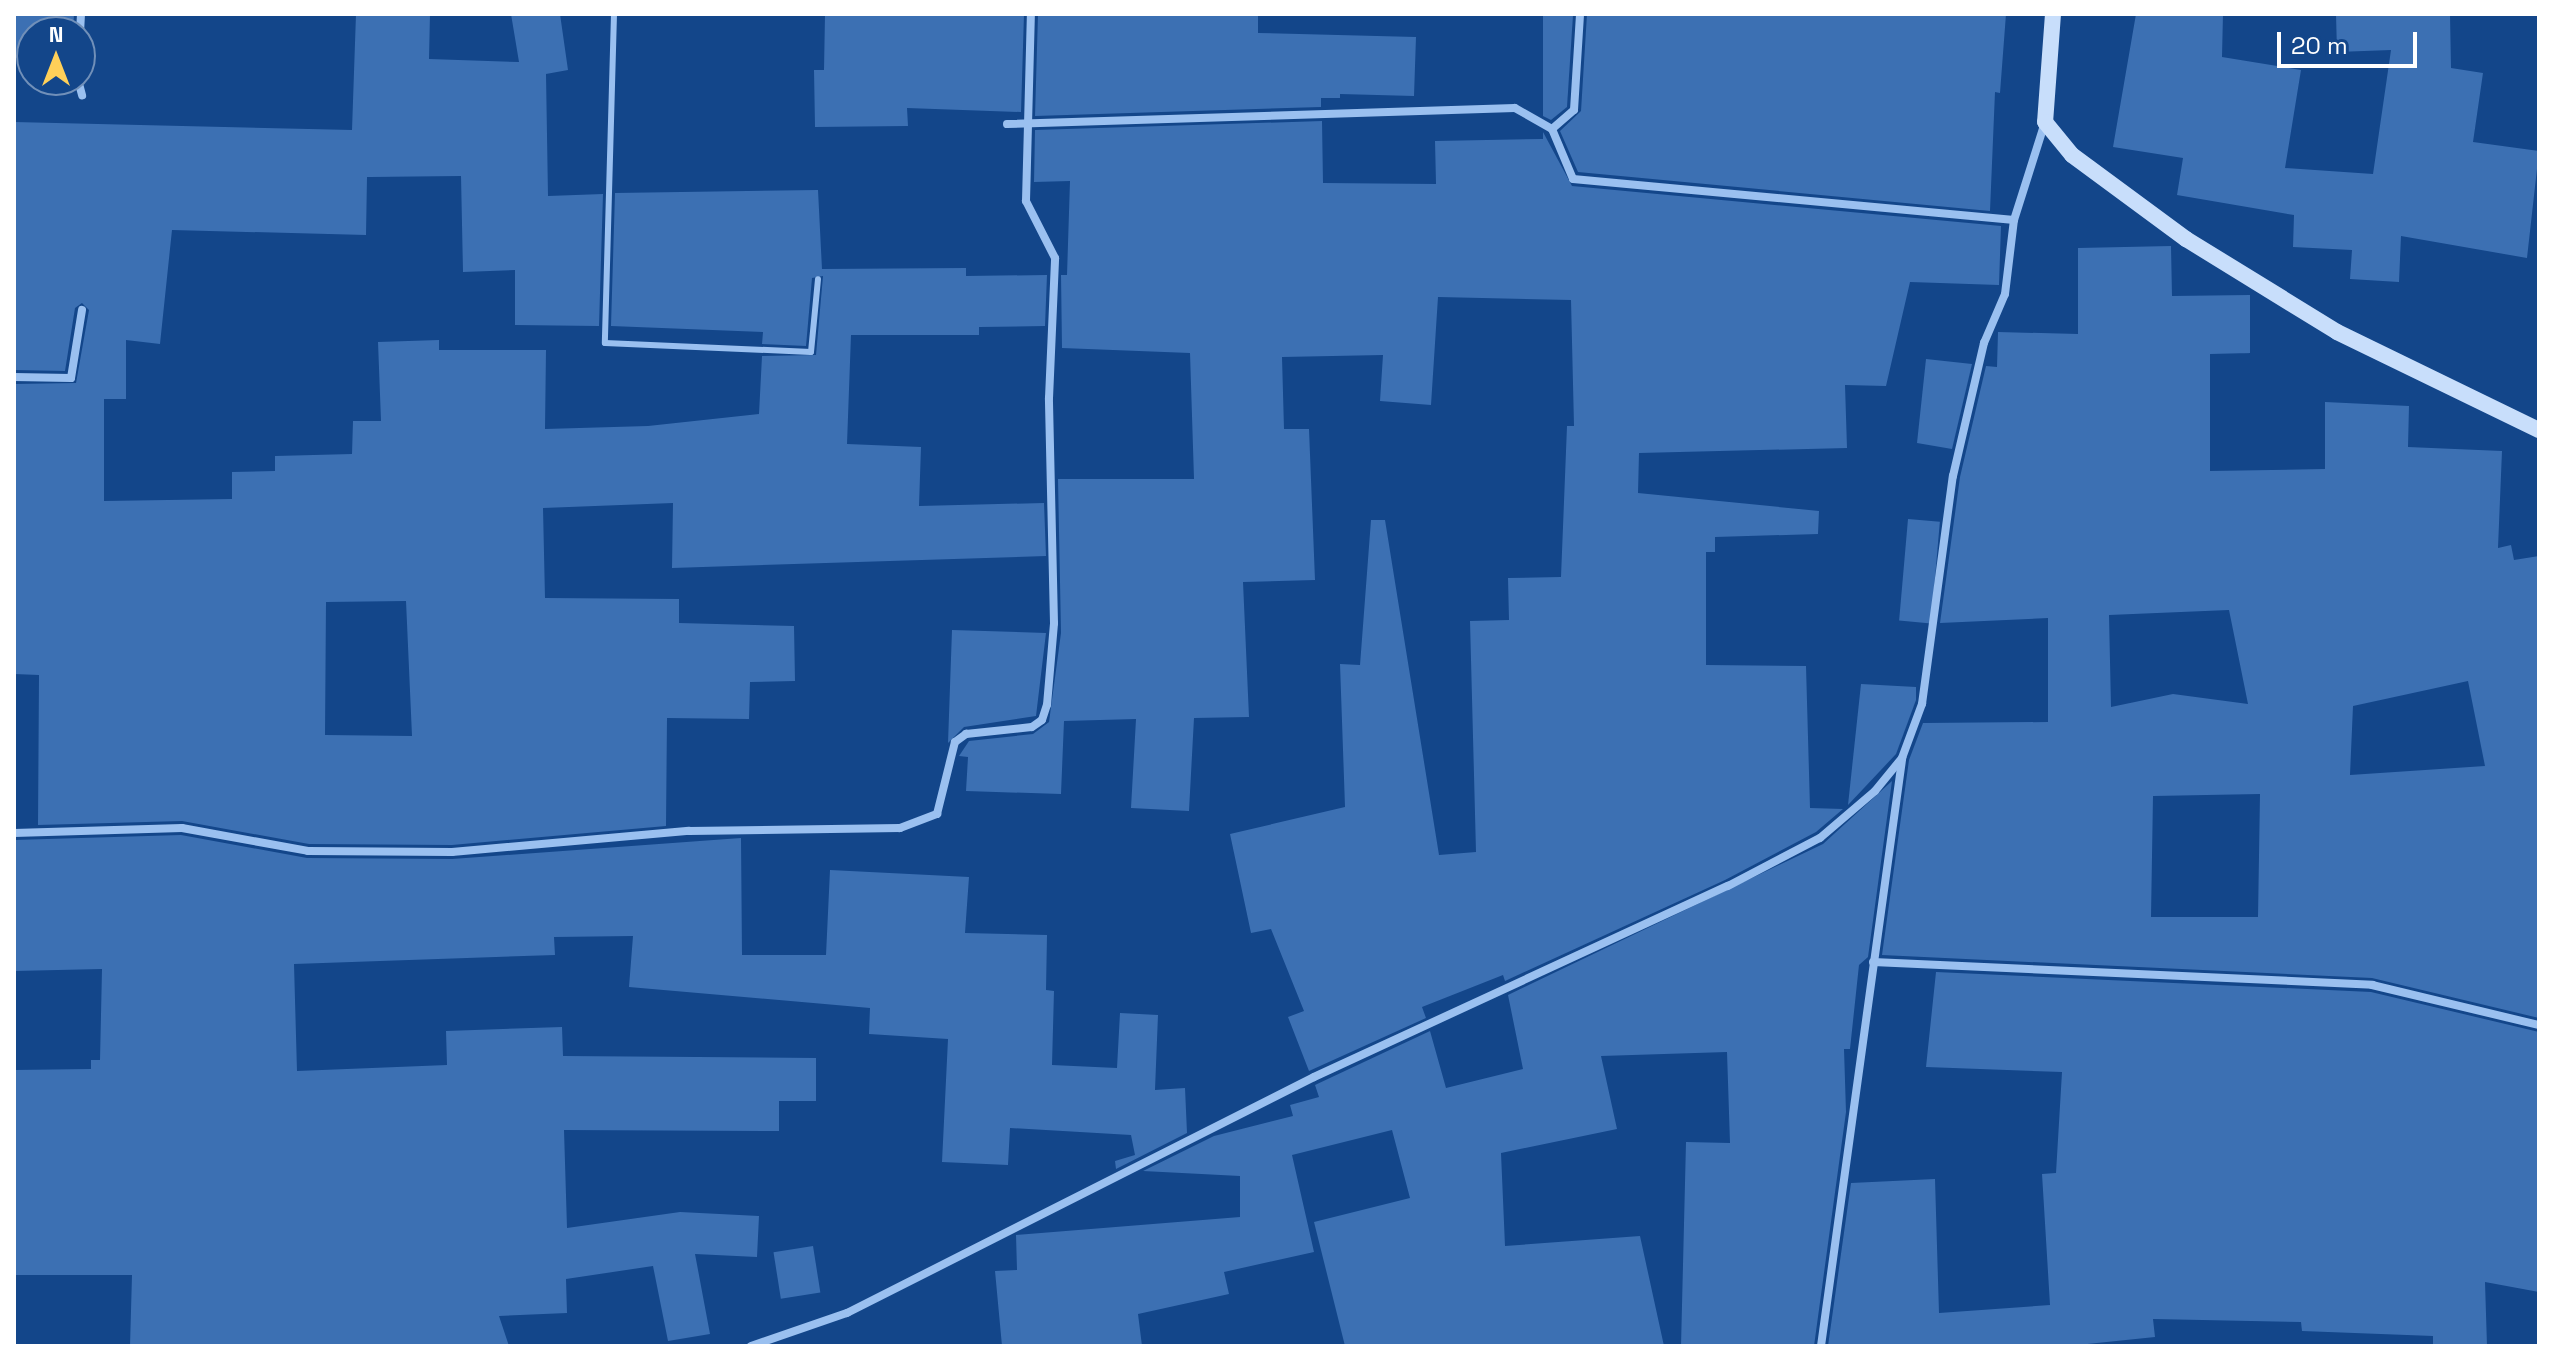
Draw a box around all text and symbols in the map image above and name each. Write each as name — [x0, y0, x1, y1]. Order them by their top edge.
north arrow — [16, 16, 96, 96]
scale bar — [2281, 16, 2421, 66]
text: N — [49, 20, 63, 48]
text: 20 m — [2291, 30, 2348, 61]

